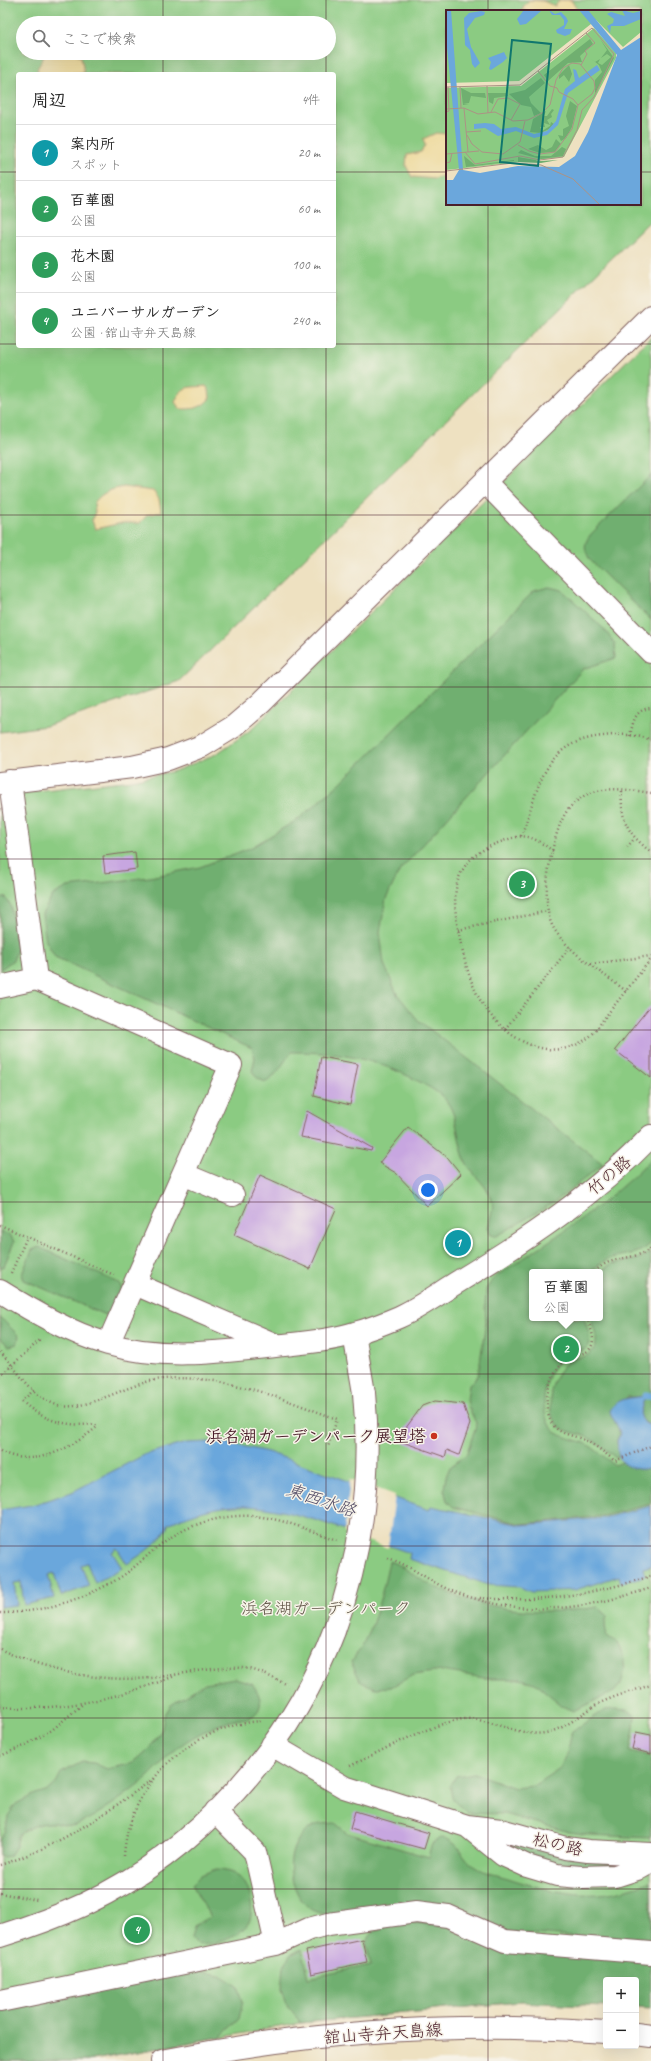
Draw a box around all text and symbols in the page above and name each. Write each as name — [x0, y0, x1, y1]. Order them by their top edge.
inset map — [446, 10, 641, 205]
search box — [16, 16, 336, 60]
icon: search — [30, 27, 52, 49]
text: ここで検索 — [62, 30, 137, 49]
text: 周辺 — [32, 90, 66, 111]
text: 4件 — [301, 92, 320, 108]
text: 案内所 — [70, 135, 115, 154]
text: 1 — [42, 145, 48, 161]
text: 20 m — [298, 145, 320, 161]
text: スポット — [70, 157, 122, 173]
text: 百華園 — [70, 191, 115, 210]
text: 2 — [42, 201, 48, 217]
text: 60 m — [298, 201, 320, 217]
text: 公園 — [70, 213, 96, 229]
text: 花木園 — [70, 247, 115, 266]
text: 3 — [42, 257, 48, 273]
text: 100 m — [292, 257, 320, 273]
text: 公園 — [70, 269, 96, 285]
text: ユニバーサルガーデン — [70, 303, 220, 322]
text: 4 — [42, 313, 48, 329]
text: 240 m — [292, 313, 320, 329]
text: 公園 · 舘山寺弁天島線 — [70, 325, 196, 341]
pin: 3 — [509, 869, 535, 899]
street label: 竹の路 — [583, 1151, 636, 1200]
your location — [418, 1180, 438, 1200]
pin: 1 — [445, 1228, 471, 1258]
popup — [529, 1269, 603, 1321]
text: 百華園 — [543, 1278, 589, 1297]
text: 公園 — [543, 1300, 570, 1316]
pin: 2 — [553, 1334, 579, 1364]
place label: 浜名湖ガーデンパーク展望塔 — [206, 1426, 426, 1447]
marker: 浜名湖ガーデンパーク展望塔 — [429, 1431, 439, 1441]
water label: 東西水路 — [283, 1478, 360, 1522]
park label: 浜名湖ガーデンパーク — [241, 1598, 411, 1619]
street label: 松の路 — [531, 1829, 585, 1860]
pin: 4 — [124, 1915, 150, 1945]
map controls — [603, 1977, 639, 2049]
button: + — [603, 1977, 639, 2013]
button: − — [603, 2013, 639, 2049]
street label: 舘山寺弁天島線 — [323, 2019, 443, 2048]

